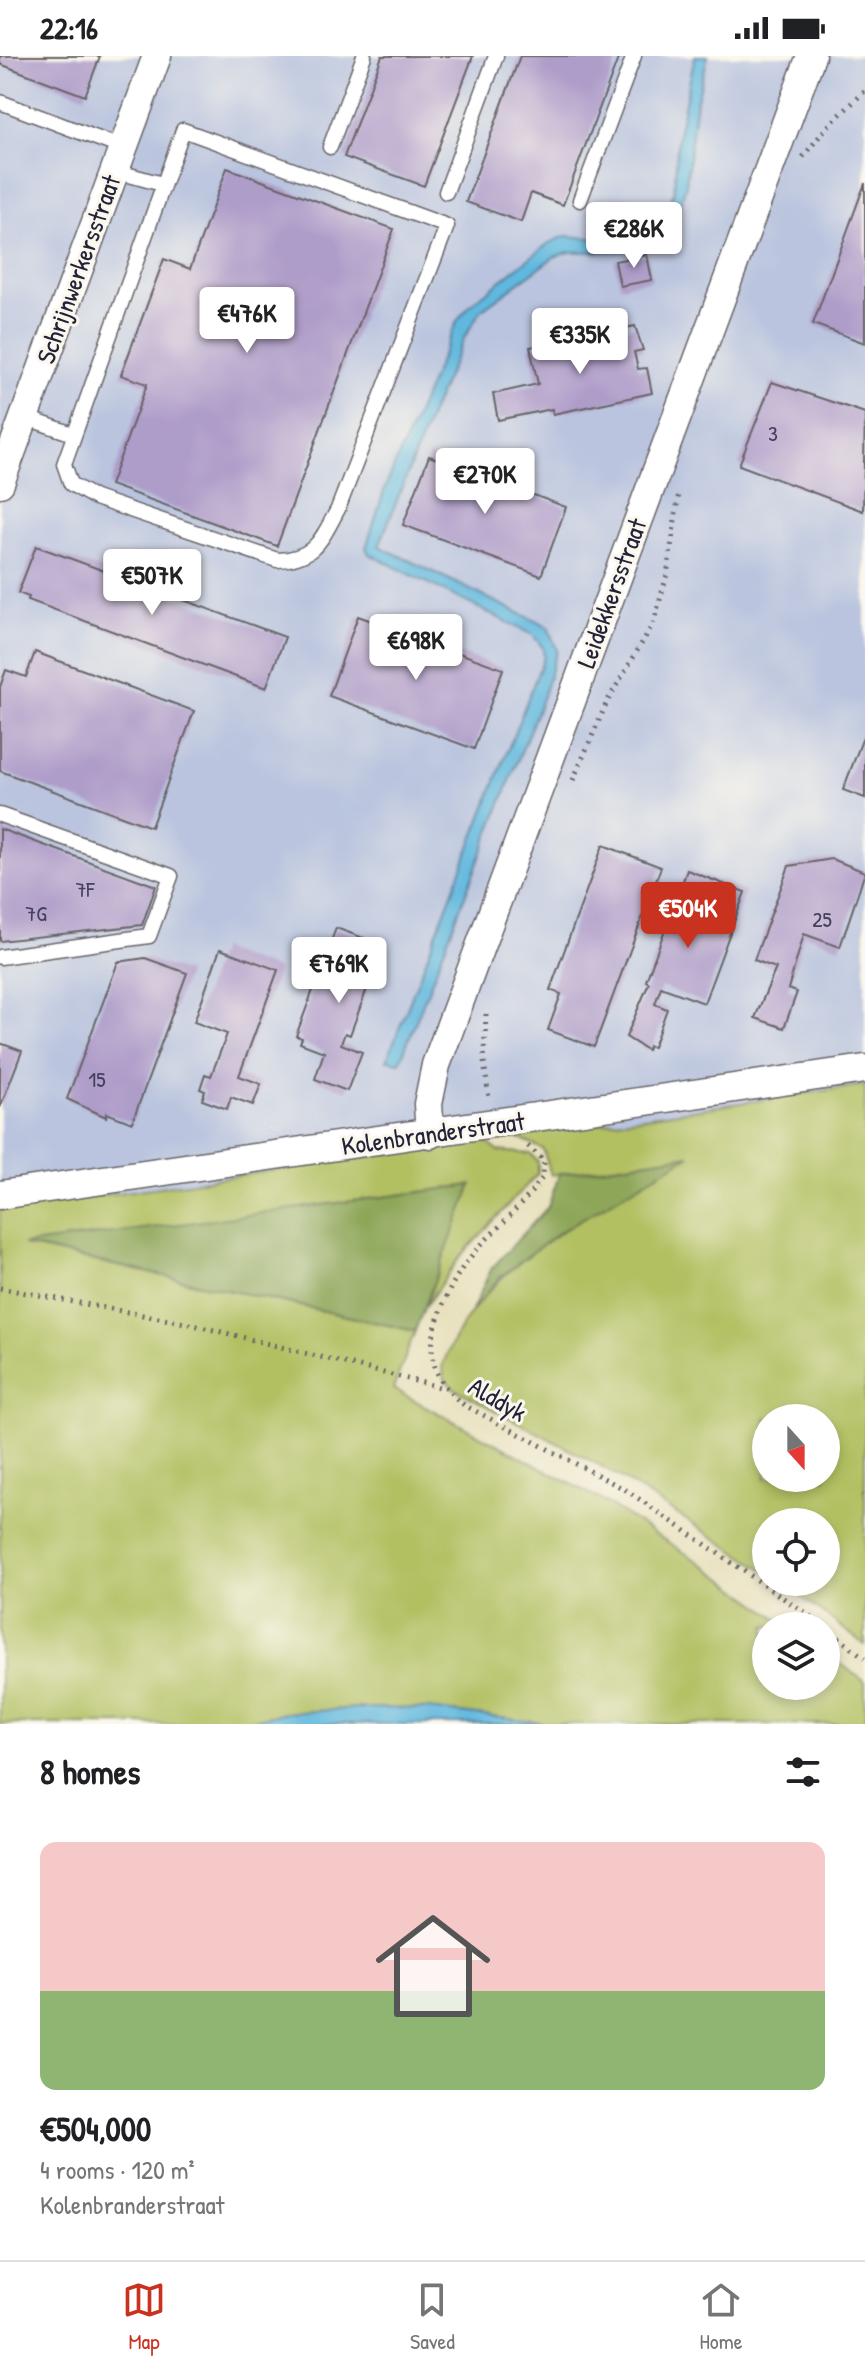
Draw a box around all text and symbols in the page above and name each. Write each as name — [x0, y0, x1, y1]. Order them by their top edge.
text: 22:16 — [40, 8, 98, 48]
street label: Schrijnwerkersstraat — [28, 169, 129, 368]
pin: €286K — [578, 202, 690, 270]
text: €286K — [604, 210, 664, 245]
pin: €476K — [191, 287, 303, 355]
text: €476K — [217, 295, 277, 330]
pin: €335K — [524, 308, 636, 376]
text: €335K — [550, 316, 610, 351]
house number: 3 — [768, 418, 778, 448]
pin: €270K — [429, 448, 541, 516]
text: €270K — [454, 456, 516, 491]
street label: Leidekkersstraat — [568, 512, 655, 673]
pin: €507K — [96, 549, 208, 617]
text: €507K — [121, 557, 183, 592]
pin: €698K — [360, 614, 472, 682]
text: €698K — [387, 622, 445, 657]
house number: 7F — [75, 874, 95, 904]
pin: €504K — [632, 882, 744, 950]
text: €504K — [659, 890, 717, 925]
house number: 7G — [25, 898, 47, 928]
house number: 25 — [812, 904, 832, 934]
pin: €769K — [283, 937, 395, 1005]
text: €769K — [310, 945, 368, 980]
house number: 15 — [88, 1064, 106, 1094]
street label: Kolenbranderstraat — [339, 1103, 528, 1163]
street label: Alddyk — [463, 1368, 534, 1430]
north arrow — [752, 1404, 840, 1492]
map controls — [752, 1404, 840, 1700]
button: locate — [752, 1508, 840, 1596]
button: layers — [752, 1612, 840, 1700]
text: 8 homes — [40, 1749, 140, 1795]
icon: filters — [781, 1750, 825, 1794]
icon: home — [361, 1894, 505, 2038]
text: €504,000 — [40, 2106, 151, 2152]
text: 4 rooms · 120 m² — [40, 2152, 194, 2187]
text: Kolenbranderstraat — [40, 2187, 225, 2222]
tab: Map — [122, 2278, 166, 2356]
tab: Saved — [410, 2278, 455, 2356]
tab: Home — [699, 2278, 743, 2356]

